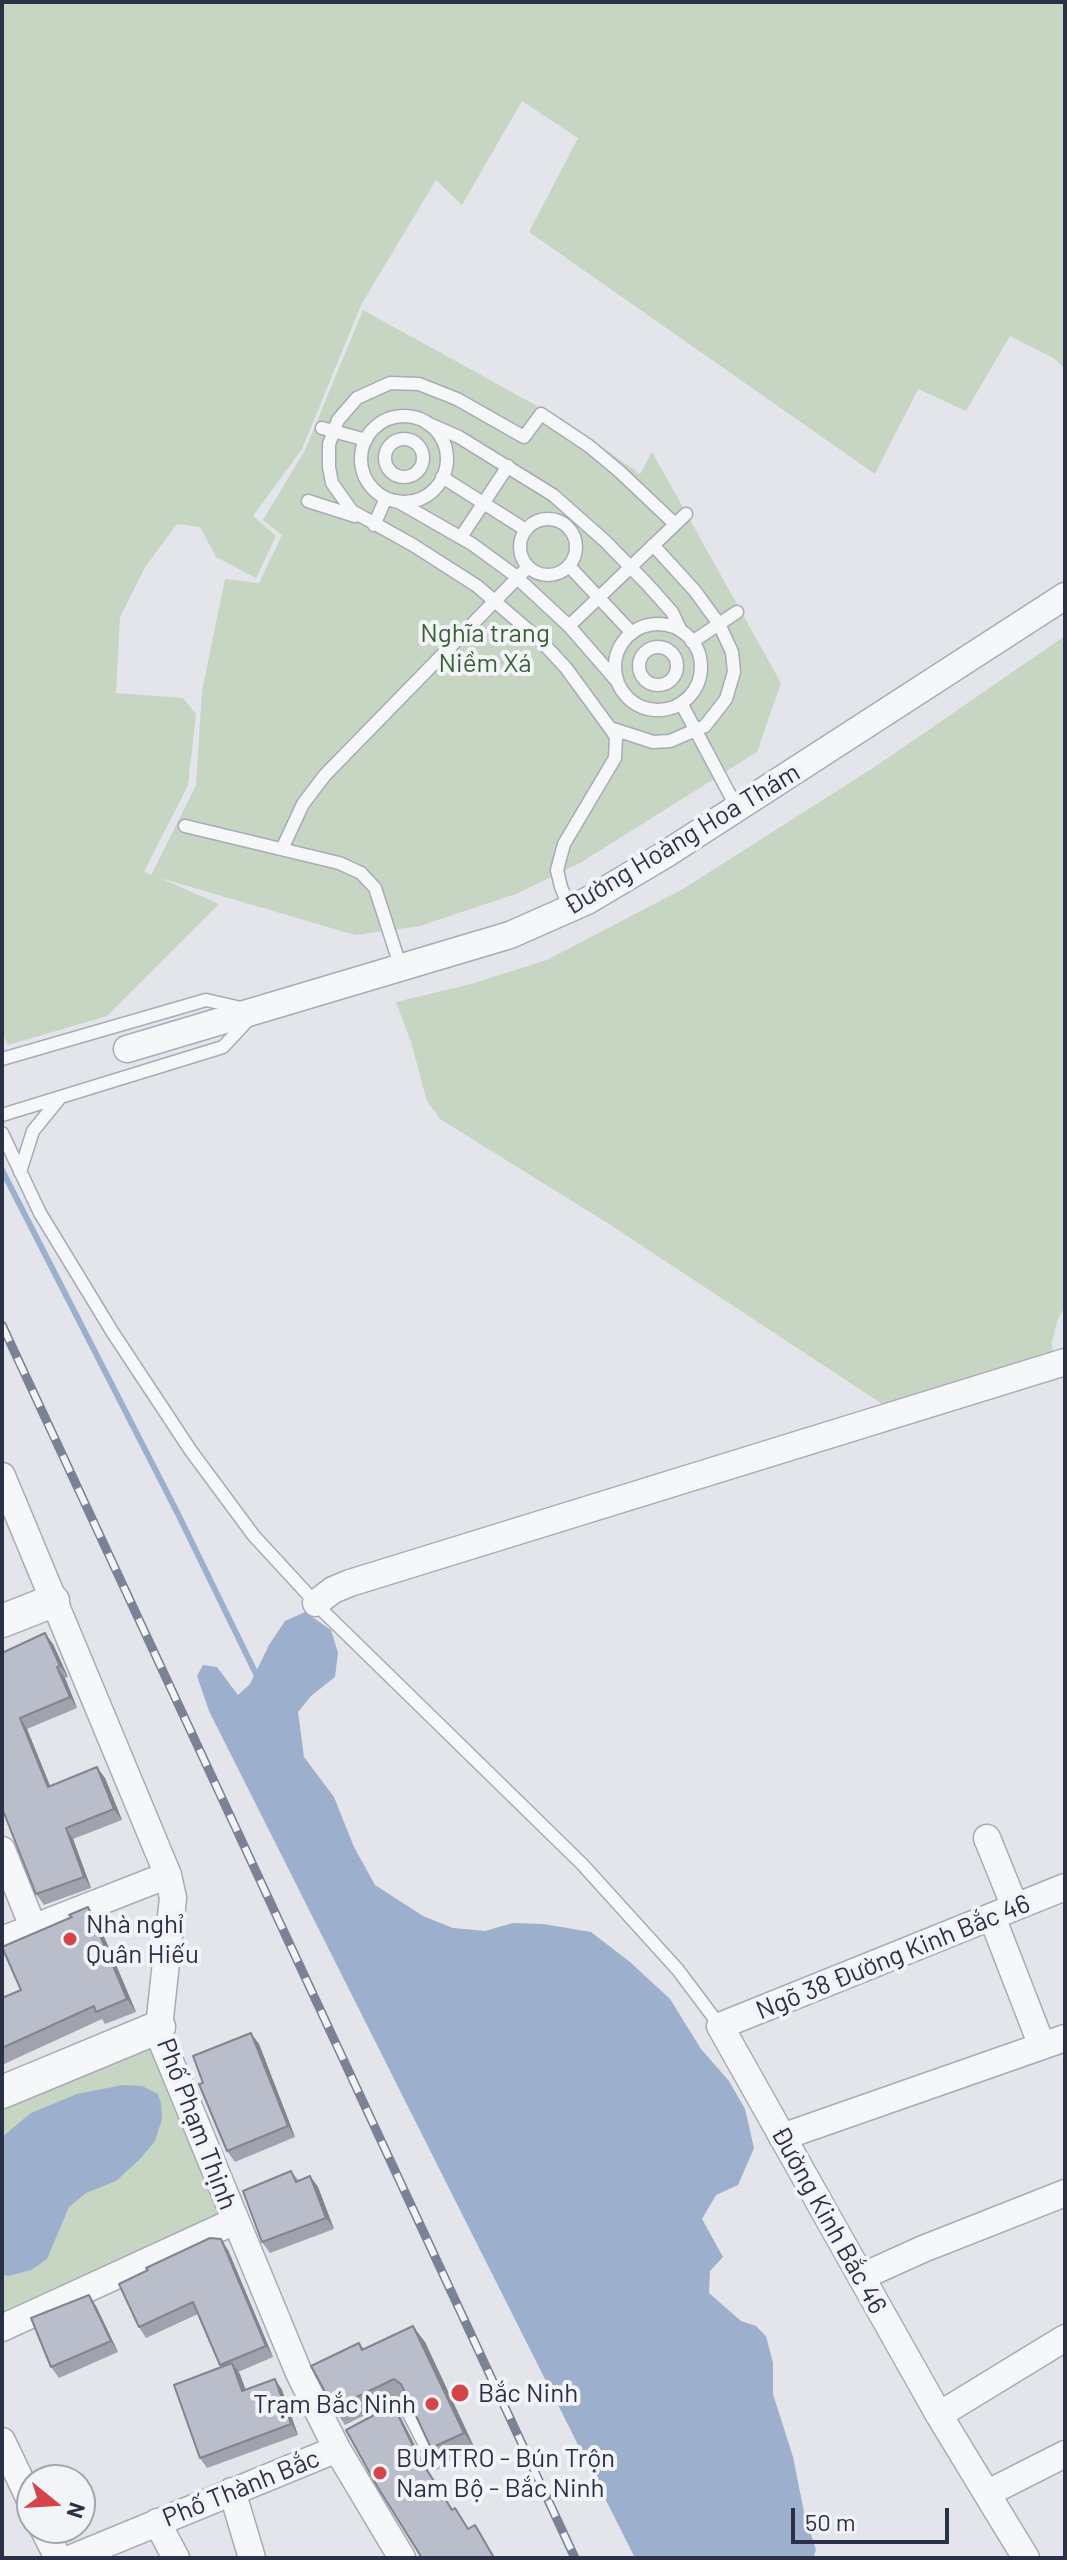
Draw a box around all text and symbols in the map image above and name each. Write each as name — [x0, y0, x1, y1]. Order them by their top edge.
park label: Nghĩa trang Niềm Xá — [420, 617, 550, 678]
street label: Đường Hoàng Hoa Thám — [559, 756, 805, 922]
street label: Ngõ 38 Đường Kinh Bắc 46 — [752, 1888, 1034, 2026]
place label: Nhà nghỉ Quân Hiếu — [86, 1908, 199, 1970]
marker: Nhà nghỉ Quân Hiếu — [61, 1930, 79, 1948]
street label: Phố Phạm Thịnh — [150, 2034, 244, 2214]
street label: Đường Kinh Bắc 46 — [764, 2121, 894, 2319]
place label: Bắc Ninh — [478, 2377, 578, 2409]
marker: Bắc Ninh — [449, 2382, 471, 2404]
place label: Trạm Bắc Ninh — [253, 2388, 416, 2420]
marker: Trạm Bắc Ninh — [423, 2395, 441, 2413]
street label: Phố Thành Bắc — [158, 2442, 324, 2534]
place label: BUMTRO - Bún Trộn Nam Bộ - Bắc Ninh — [396, 2442, 615, 2504]
north arrow — [16, 2464, 96, 2544]
marker: BUMTRO - Bún Trộn Nam Bộ - Bắc Ninh — [371, 2464, 389, 2482]
scale bar — [795, 2492, 953, 2542]
text: N — [62, 2500, 92, 2522]
text: 50 m — [805, 2507, 856, 2536]

